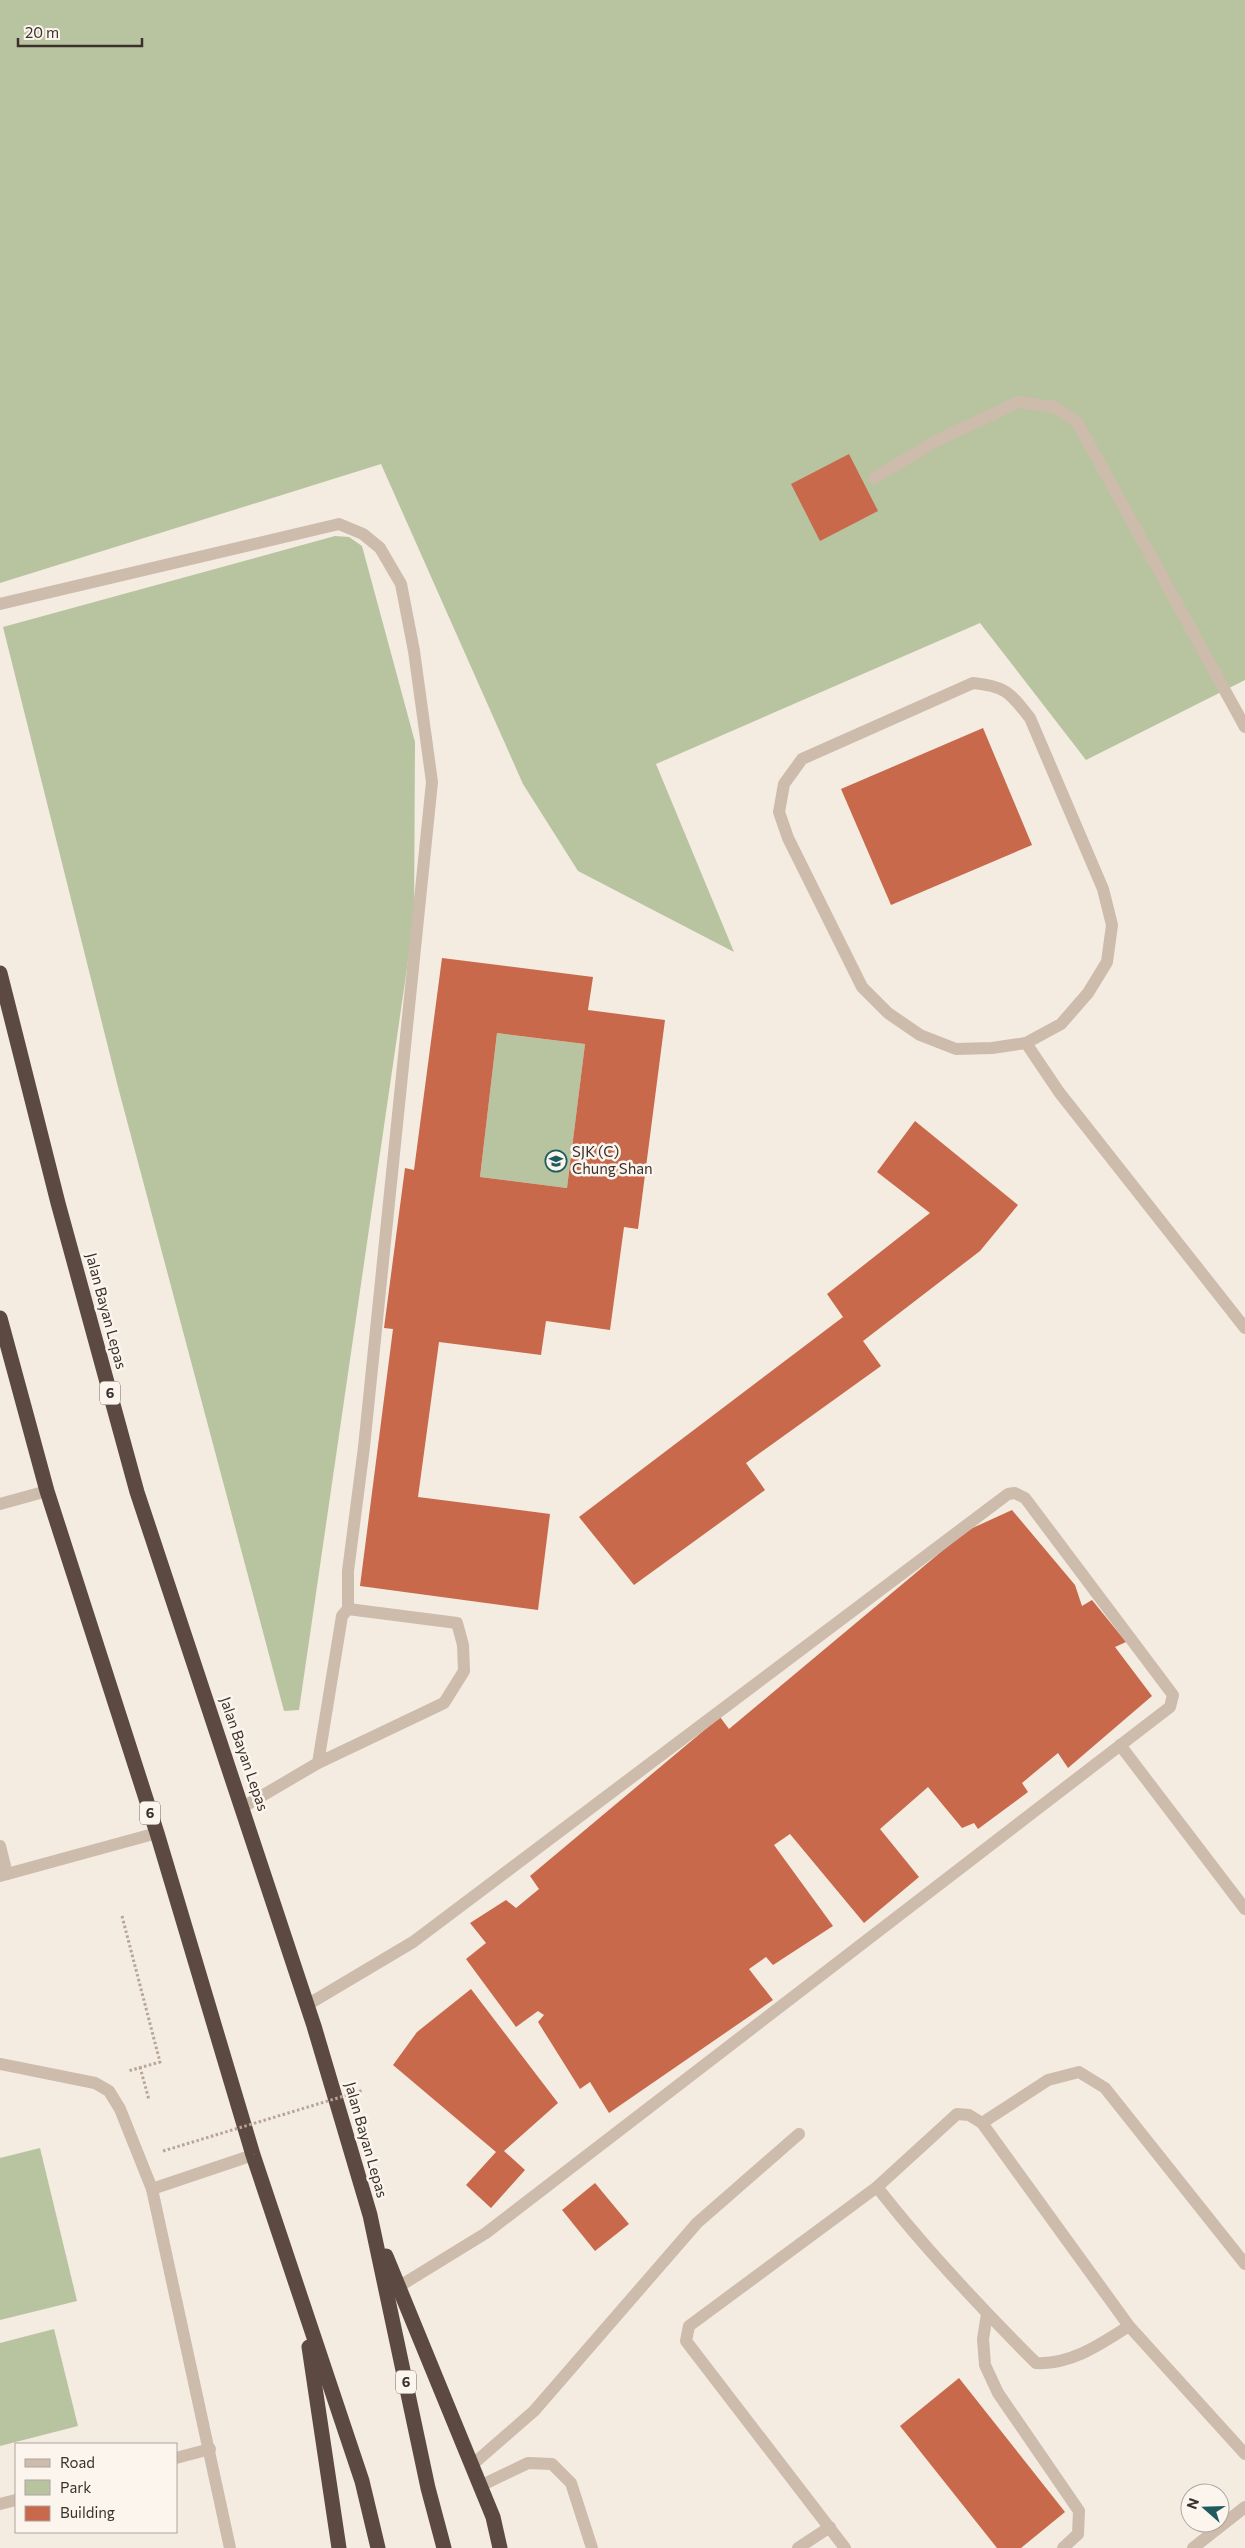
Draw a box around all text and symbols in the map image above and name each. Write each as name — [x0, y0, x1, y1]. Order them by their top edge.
scale bar — [18, 15, 141, 47]
text: 20 m — [25, 23, 59, 41]
place label: SJK (C) Chung Shan — [572, 1142, 653, 1177]
school or university icon: SJK (C) Chung Shan — [544, 1149, 568, 1173]
street label: Jalan Bayan Lepas — [83, 1251, 131, 1371]
road number: 6 — [100, 1382, 120, 1405]
street label: Jalan Bayan Lepas — [217, 1694, 273, 1813]
road number: 6 — [140, 1802, 160, 1825]
street label: Jalan Bayan Lepas — [342, 2080, 392, 2200]
road number: 6 — [396, 2370, 416, 2394]
legend — [15, 2443, 178, 2533]
text: Road — [60, 2453, 95, 2471]
text: Park — [60, 2478, 91, 2496]
north arrow — [1180, 2483, 1230, 2533]
text: N — [1183, 2496, 1202, 2511]
text: Building — [60, 2503, 115, 2521]

